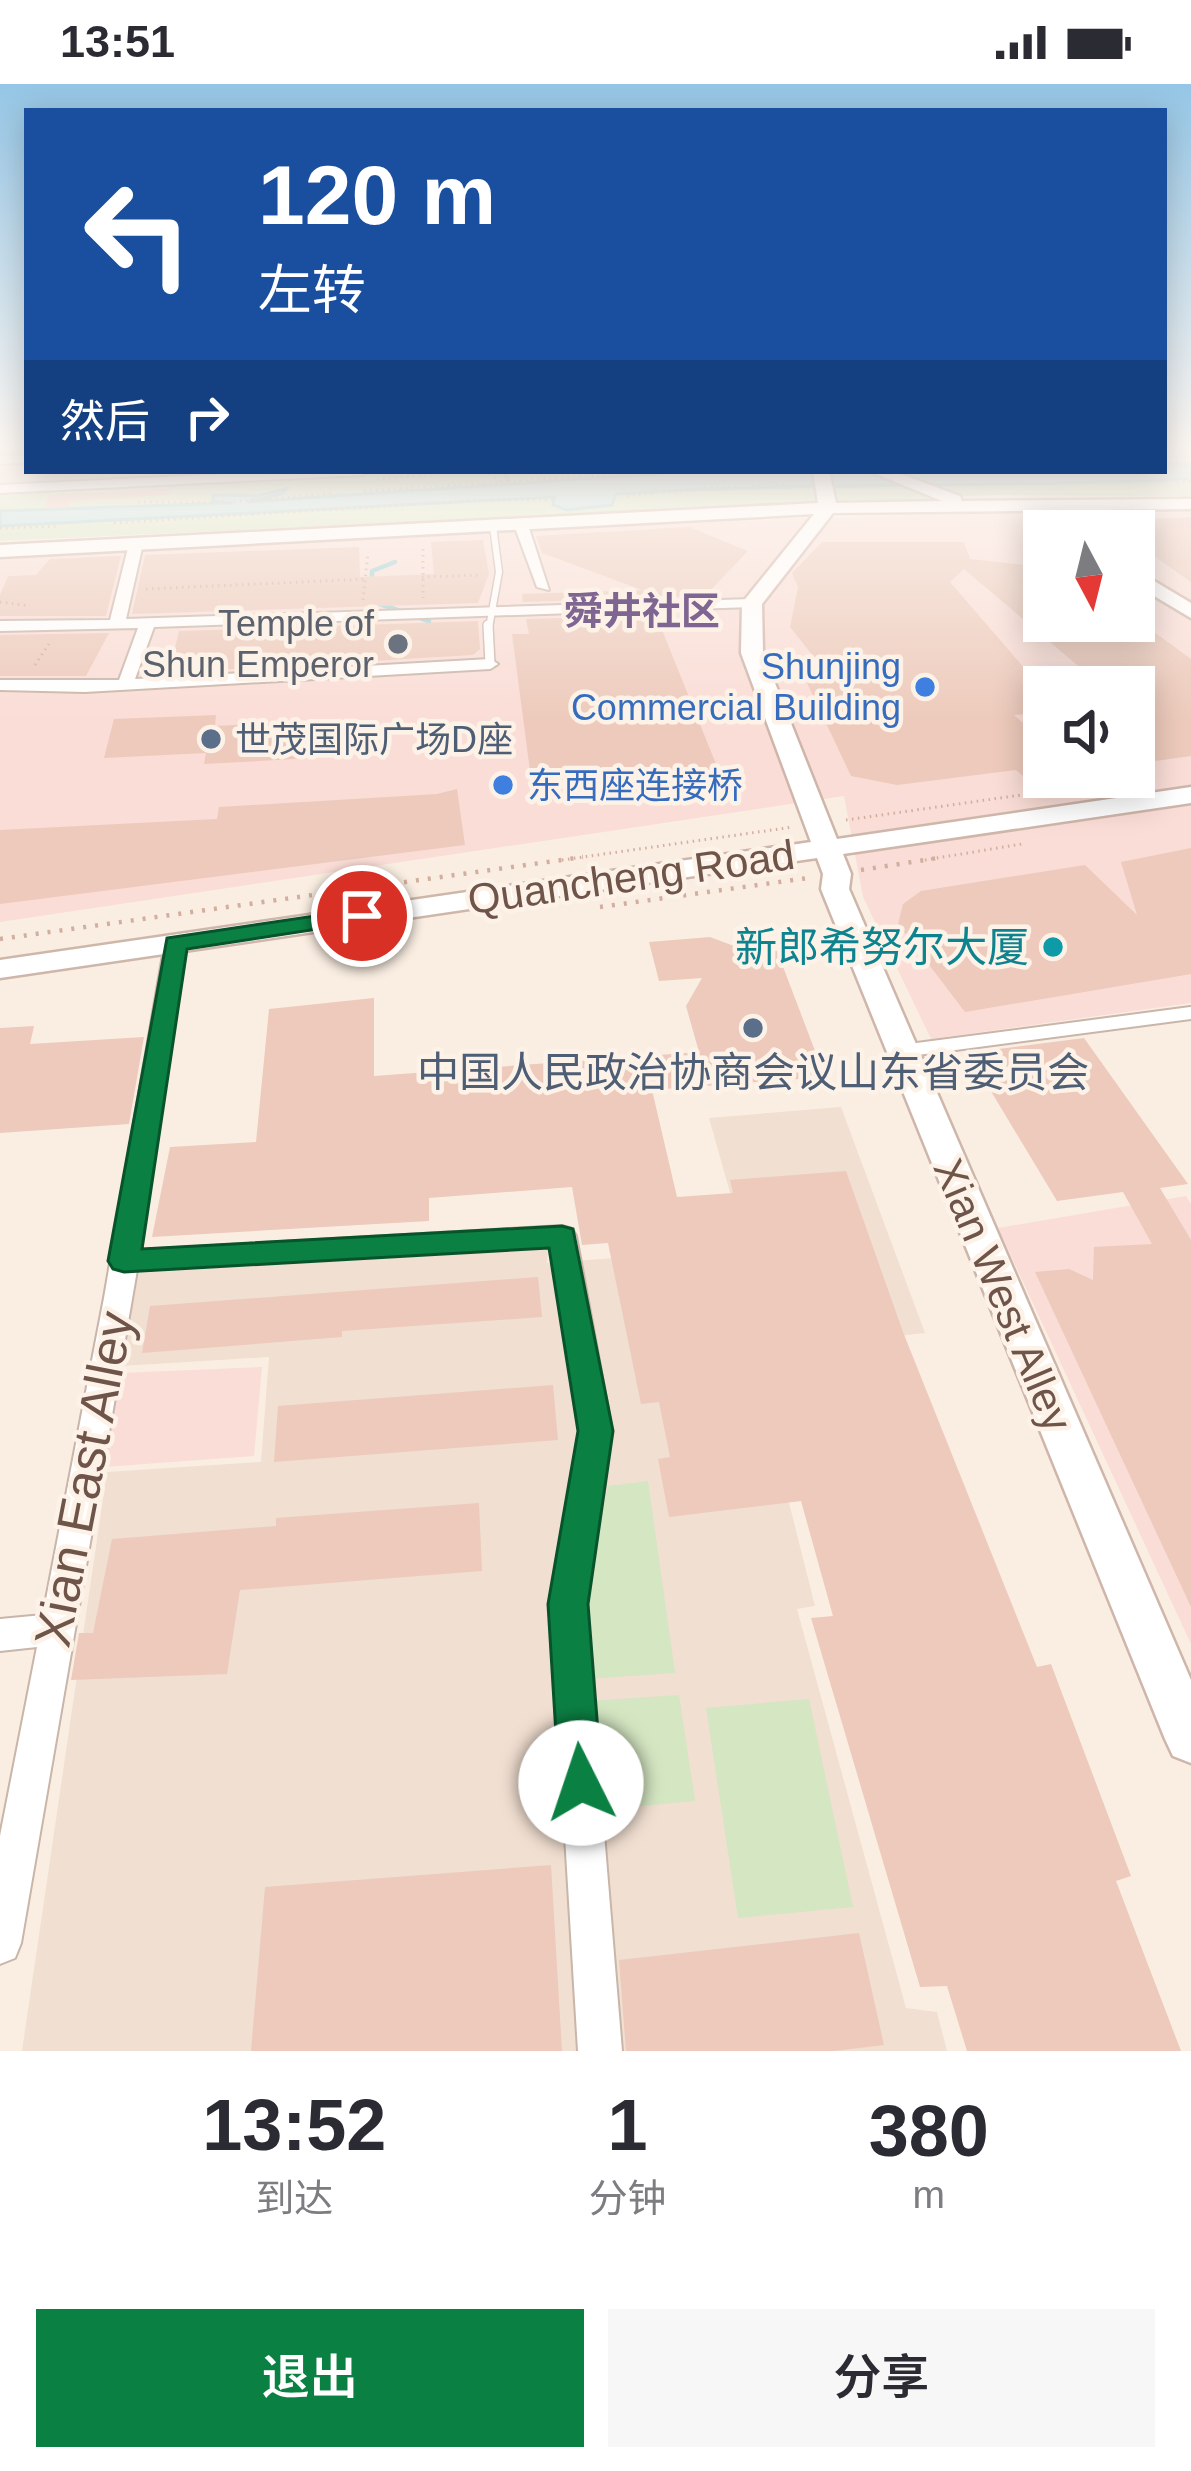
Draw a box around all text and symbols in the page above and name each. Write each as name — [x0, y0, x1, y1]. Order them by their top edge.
text: 13:51 — [60, 16, 175, 67]
text: 120 m — [258, 148, 496, 242]
icon: left — [60, 156, 216, 312]
text: 左转 — [258, 260, 366, 320]
icon: right — [174, 384, 240, 450]
text: 然后 — [60, 396, 150, 447]
north arrow — [1023, 510, 1155, 642]
map controls — [1023, 510, 1155, 798]
district label: 舜井社区 — [564, 590, 720, 633]
place label: Temple of Shun Emperor — [142, 603, 375, 685]
marker: Temple of Shun Emperor — [385, 631, 411, 657]
place label: Shunjing Commercial Building — [571, 646, 901, 728]
button: sound — [1023, 666, 1155, 798]
marker: Shunjing Commercial Building — [912, 674, 938, 700]
place label: 世茂国际广场D座 — [235, 719, 513, 760]
marker: 世茂国际广场D座 — [198, 726, 224, 752]
place label: 东西座连接桥 — [527, 765, 743, 806]
marker: 东西座连接桥 — [490, 772, 516, 798]
street label: Quancheng Road — [465, 831, 797, 923]
pin — [311, 865, 413, 967]
icon: arrive — [329, 883, 395, 949]
place label: 新郎希努尔大厦 — [735, 924, 1029, 971]
marker: 新郎希努尔大厦 — [1040, 934, 1066, 960]
marker: 中国人民政治协商会议山东省委员会 — [740, 1015, 766, 1041]
place label: 中国人民政治协商会议山东省委员会 — [417, 1049, 1089, 1096]
street label: Xian West Alley — [925, 1152, 1081, 1438]
street label: Xian East Alley — [24, 1306, 145, 1651]
position arrow — [518, 1720, 644, 1846]
text: 13:52 — [202, 2085, 386, 2165]
text: 1 — [607, 2085, 648, 2165]
text: 380 — [869, 2091, 989, 2171]
text: m — [913, 2173, 945, 2216]
text: 到达 — [255, 2177, 333, 2220]
text: 分钟 — [589, 2177, 667, 2220]
button: 退出 — [36, 2309, 584, 2447]
button: 分享 — [608, 2309, 1155, 2447]

